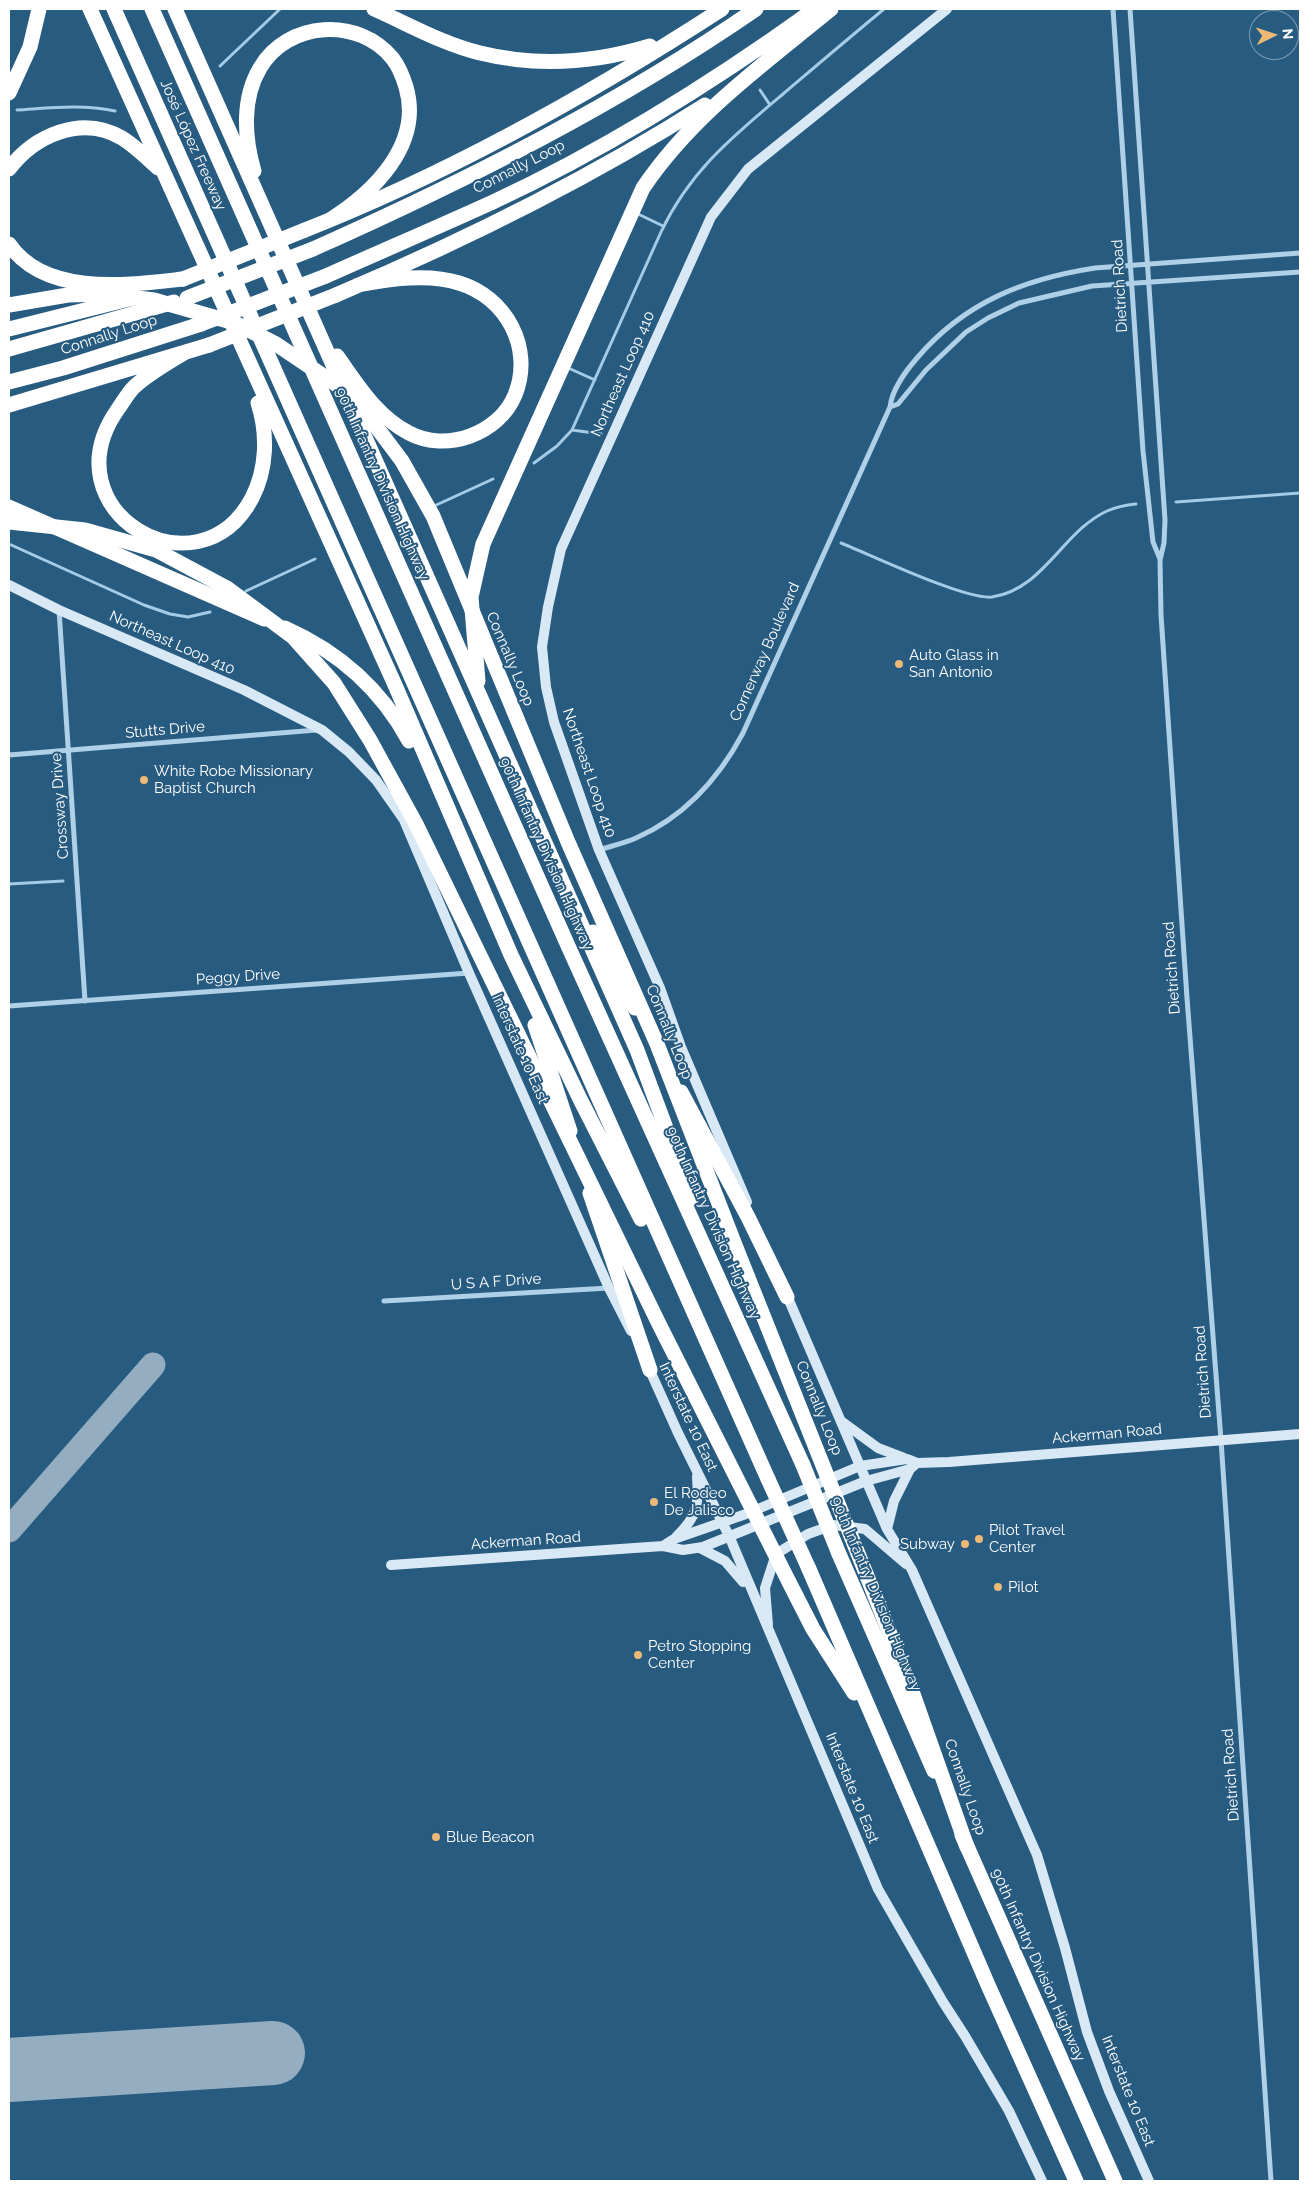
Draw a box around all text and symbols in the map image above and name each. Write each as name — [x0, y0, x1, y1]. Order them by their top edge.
north arrow — [1249, 10, 1299, 60]
text: N — [1280, 28, 1296, 40]
street label: José López Freeway — [156, 77, 230, 213]
street label: Connally Loop — [470, 136, 568, 198]
street label: Dietrich Road — [1109, 239, 1131, 333]
street label: Northeast Loop 410 — [587, 308, 659, 440]
street label: Connally Loop — [58, 311, 160, 359]
street label: 90th Infantry Division Highway — [331, 385, 433, 583]
street label: Cornerway Boulevard — [726, 580, 804, 724]
street label: Northeast Loop 410 — [106, 607, 238, 679]
street label: Connally Loop — [482, 609, 538, 709]
place label: Auto Glass in San Antonio — [909, 646, 999, 681]
marker: Auto Glass in San Antonio — [893, 658, 905, 670]
street label: Northeast Loop 410 — [558, 706, 620, 840]
street label: Stutts Drive — [124, 718, 206, 742]
street label: Crossway Drive — [47, 752, 73, 860]
street label: 90th Infantry Division Highway — [495, 755, 597, 953]
place label: White Robe Missionary Baptist Church — [154, 762, 313, 797]
marker: White Robe Missionary Baptist Church — [138, 774, 150, 786]
street label: Dietrich Road — [1160, 921, 1184, 1015]
street label: Peggy Drive — [195, 965, 281, 989]
street label: Connally Loop — [642, 982, 696, 1082]
street label: Interstate 10 East — [488, 991, 552, 1107]
street label: 90th Infantry Division Highway — [662, 1124, 764, 1322]
street label: U S A F Drive — [450, 1270, 542, 1294]
street label: Dietrich Road — [1191, 1325, 1215, 1419]
street label: Connally Loop — [792, 1358, 846, 1458]
street label: Interstate 10 East — [655, 1360, 721, 1474]
street label: Ackerman Road — [1051, 1420, 1163, 1448]
place label: El Rodeo De Jalisco — [664, 1484, 734, 1519]
street label: 90th Infantry Division Highway — [827, 1494, 925, 1694]
marker: El Rodeo De Jalisco — [648, 1496, 660, 1508]
place label: Pilot Travel Center — [989, 1521, 1065, 1556]
street label: Ackerman Road — [470, 1528, 582, 1554]
marker: Pilot Travel Center — [973, 1533, 985, 1545]
place label: Subway — [900, 1535, 955, 1553]
marker: Subway — [959, 1538, 971, 1550]
place label: Pilot — [1008, 1578, 1039, 1596]
marker: Pilot — [992, 1581, 1004, 1593]
place label: Petro Stopping Center — [648, 1637, 751, 1672]
marker: Petro Stopping Center — [632, 1649, 644, 1661]
street label: Dietrich Road — [1219, 1728, 1243, 1822]
street label: Interstate 10 East — [822, 1730, 882, 1846]
street label: Connally Loop — [940, 1737, 990, 1837]
place label: Blue Beacon — [446, 1828, 534, 1846]
marker: Blue Beacon — [430, 1831, 442, 1843]
street label: 90th Infantry Division Highway — [987, 1866, 1089, 2064]
street label: Interstate 10 East — [1098, 2033, 1158, 2149]

